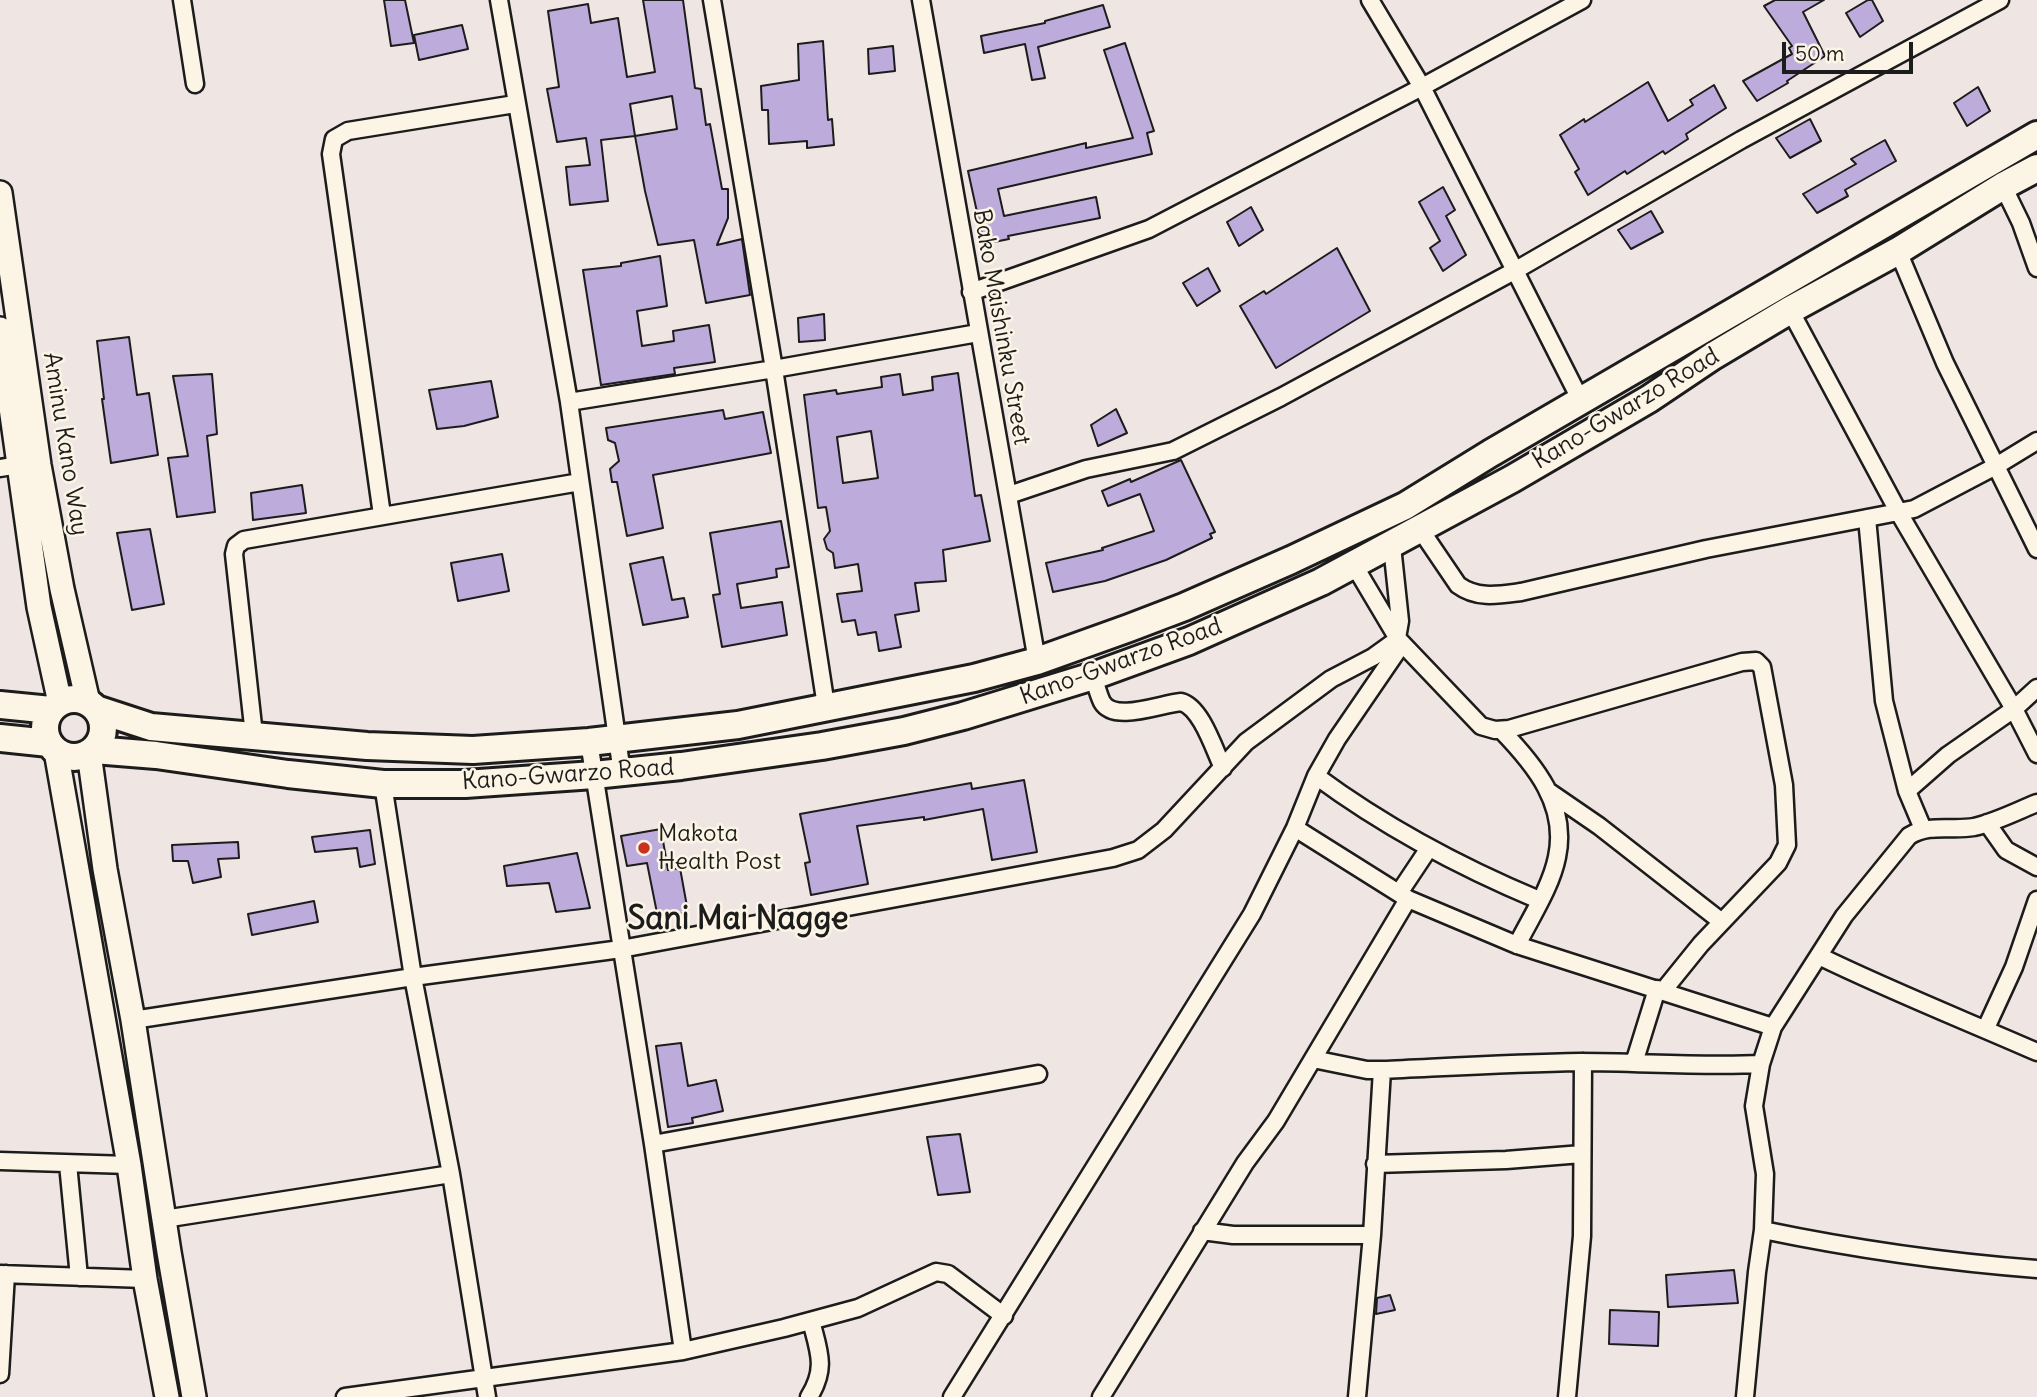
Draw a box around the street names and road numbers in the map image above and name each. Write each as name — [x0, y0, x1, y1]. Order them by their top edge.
street label: Bako Maishinku Street — [966, 207, 1036, 447]
street label: Kano-Gwarzo Road — [1528, 342, 1724, 476]
street label: Aminu Kano Way — [36, 350, 94, 538]
street label: Kano-Gwarzo Road — [1016, 612, 1226, 712]
street label: Kano-Gwarzo Road — [461, 753, 675, 797]

